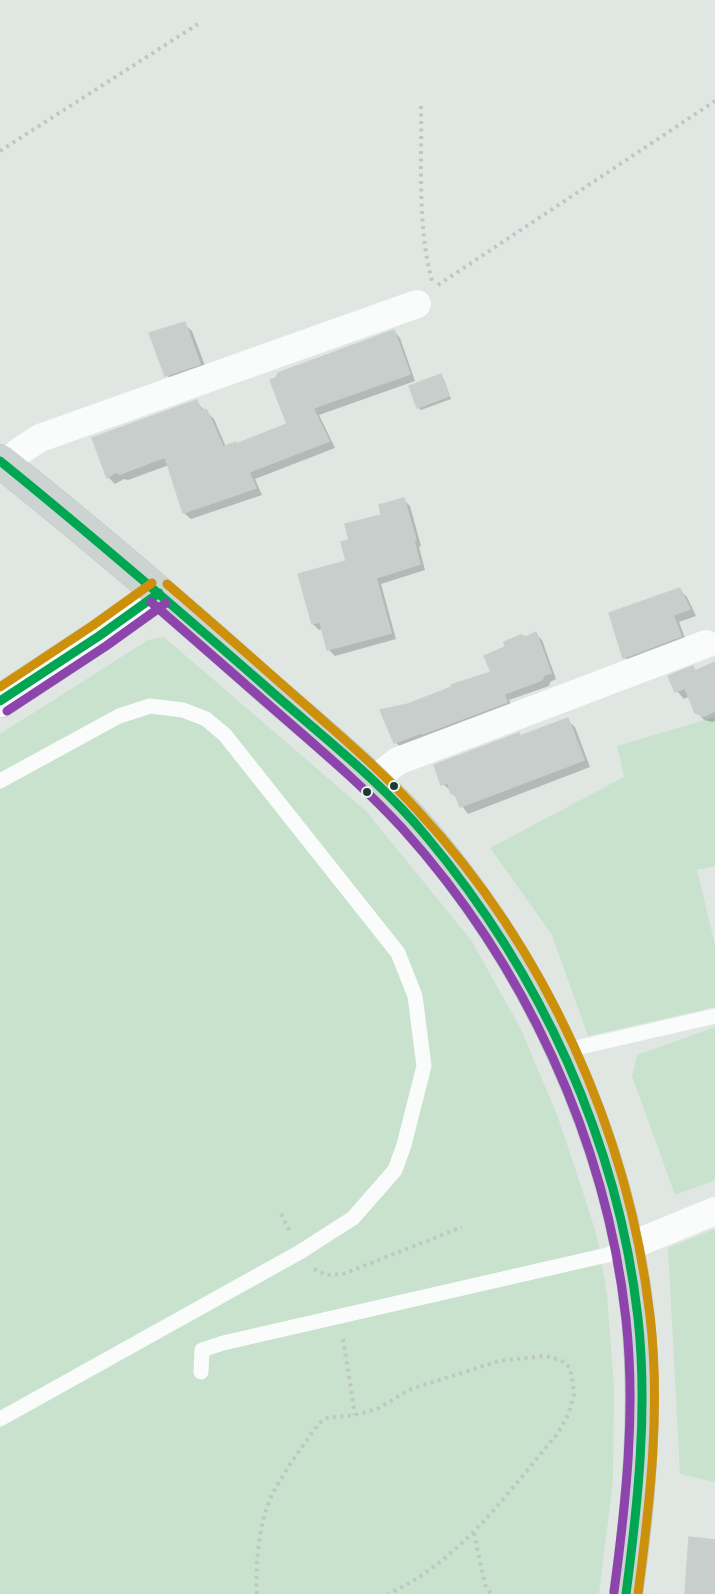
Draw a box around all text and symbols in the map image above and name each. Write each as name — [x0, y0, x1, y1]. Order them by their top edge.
unlabelled marker — [388, 780, 400, 792]
unlabelled marker — [361, 786, 373, 798]

